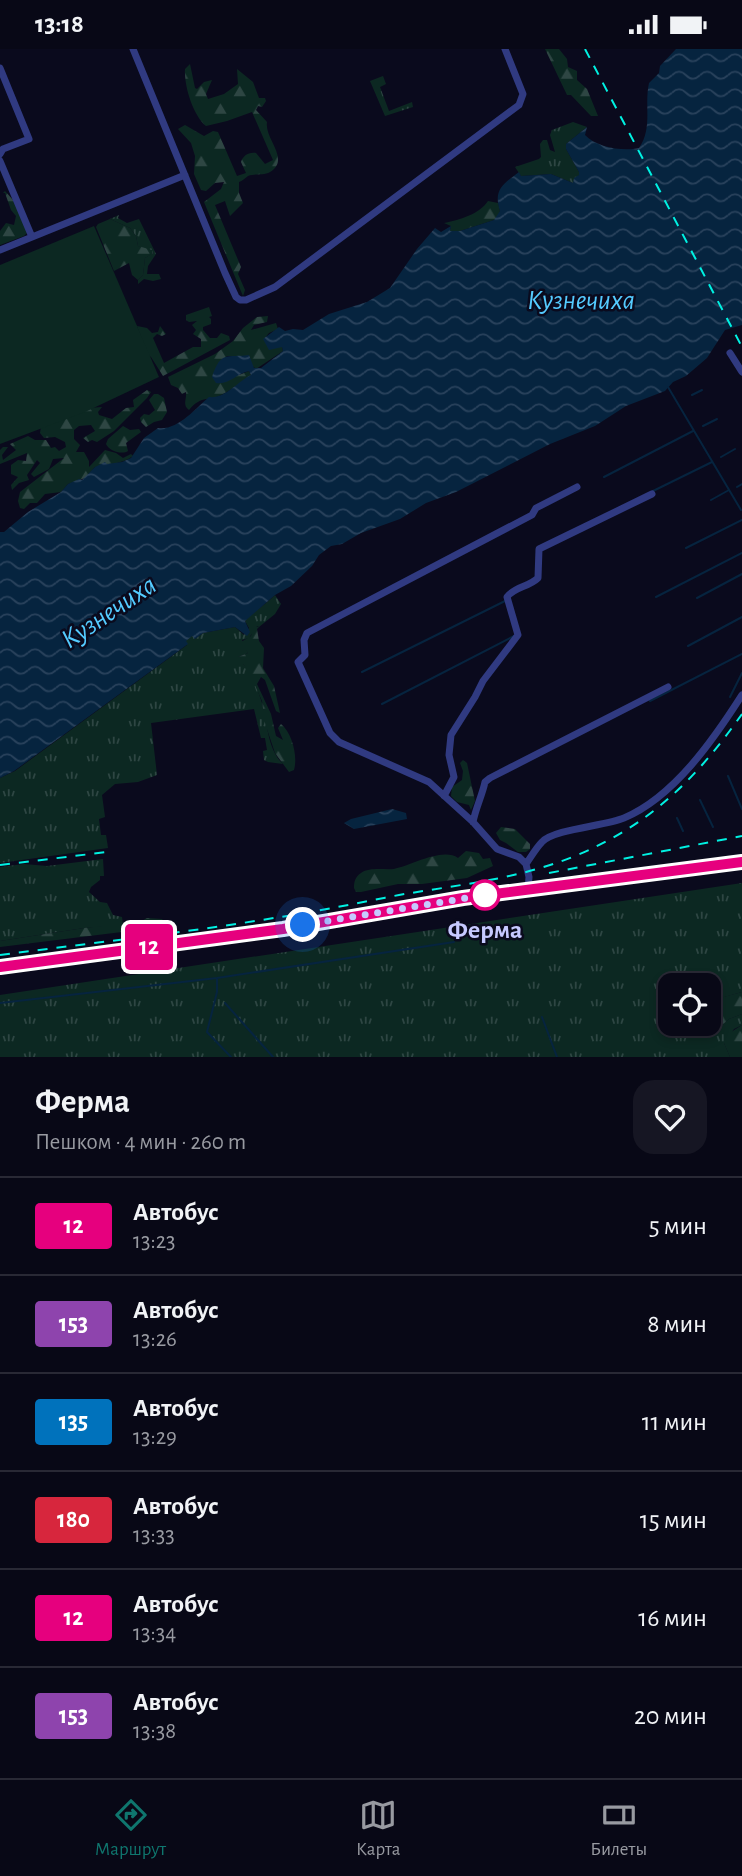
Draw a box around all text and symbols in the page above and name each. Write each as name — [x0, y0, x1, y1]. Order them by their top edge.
text: 13:18 — [35, 11, 84, 37]
water label: Кузнечиха — [527, 287, 635, 315]
water label: Кузнечиха — [57, 571, 161, 654]
marker: Ферма — [470, 880, 500, 910]
your location — [285, 907, 320, 942]
place label: Ферма — [448, 917, 522, 943]
line badge: 12 — [118, 924, 180, 970]
text: 12 — [139, 935, 159, 959]
map controls — [658, 973, 721, 1036]
button: locate — [658, 973, 721, 1036]
button: heart — [633, 1080, 707, 1154]
text: Ферма — [35, 1086, 130, 1119]
text: Пешком · 4 мин · 260 m — [35, 1131, 246, 1154]
text: Автобус — [133, 1199, 219, 1225]
text: 5 мин — [649, 1213, 707, 1239]
text: 12 — [64, 1214, 83, 1238]
text: 13:23 — [133, 1230, 176, 1253]
text: Автобус — [133, 1297, 219, 1323]
text: 8 мин — [647, 1311, 707, 1337]
text: 153 — [59, 1312, 88, 1336]
text: 13:26 — [133, 1328, 177, 1351]
text: Автобус — [133, 1395, 219, 1421]
text: 11 мин — [642, 1409, 707, 1435]
text: 135 — [59, 1410, 88, 1434]
text: 13:29 — [133, 1426, 177, 1449]
text: Автобус — [133, 1493, 219, 1519]
text: 15 мин — [640, 1507, 707, 1533]
text: 180 — [57, 1508, 90, 1532]
text: 13:33 — [133, 1524, 175, 1547]
text: Автобус — [133, 1591, 219, 1617]
text: 16 мин — [638, 1605, 707, 1631]
text: 12 — [64, 1606, 83, 1630]
text: 13:34 — [133, 1622, 176, 1645]
text: Автобус — [133, 1689, 219, 1715]
text: 20 мин — [634, 1703, 707, 1729]
text: 153 — [59, 1704, 88, 1728]
text: 13:38 — [133, 1720, 176, 1743]
tab: Маршрут — [95, 1796, 166, 1861]
tab: Карта — [356, 1796, 401, 1861]
tab: Билеты — [590, 1796, 647, 1861]

